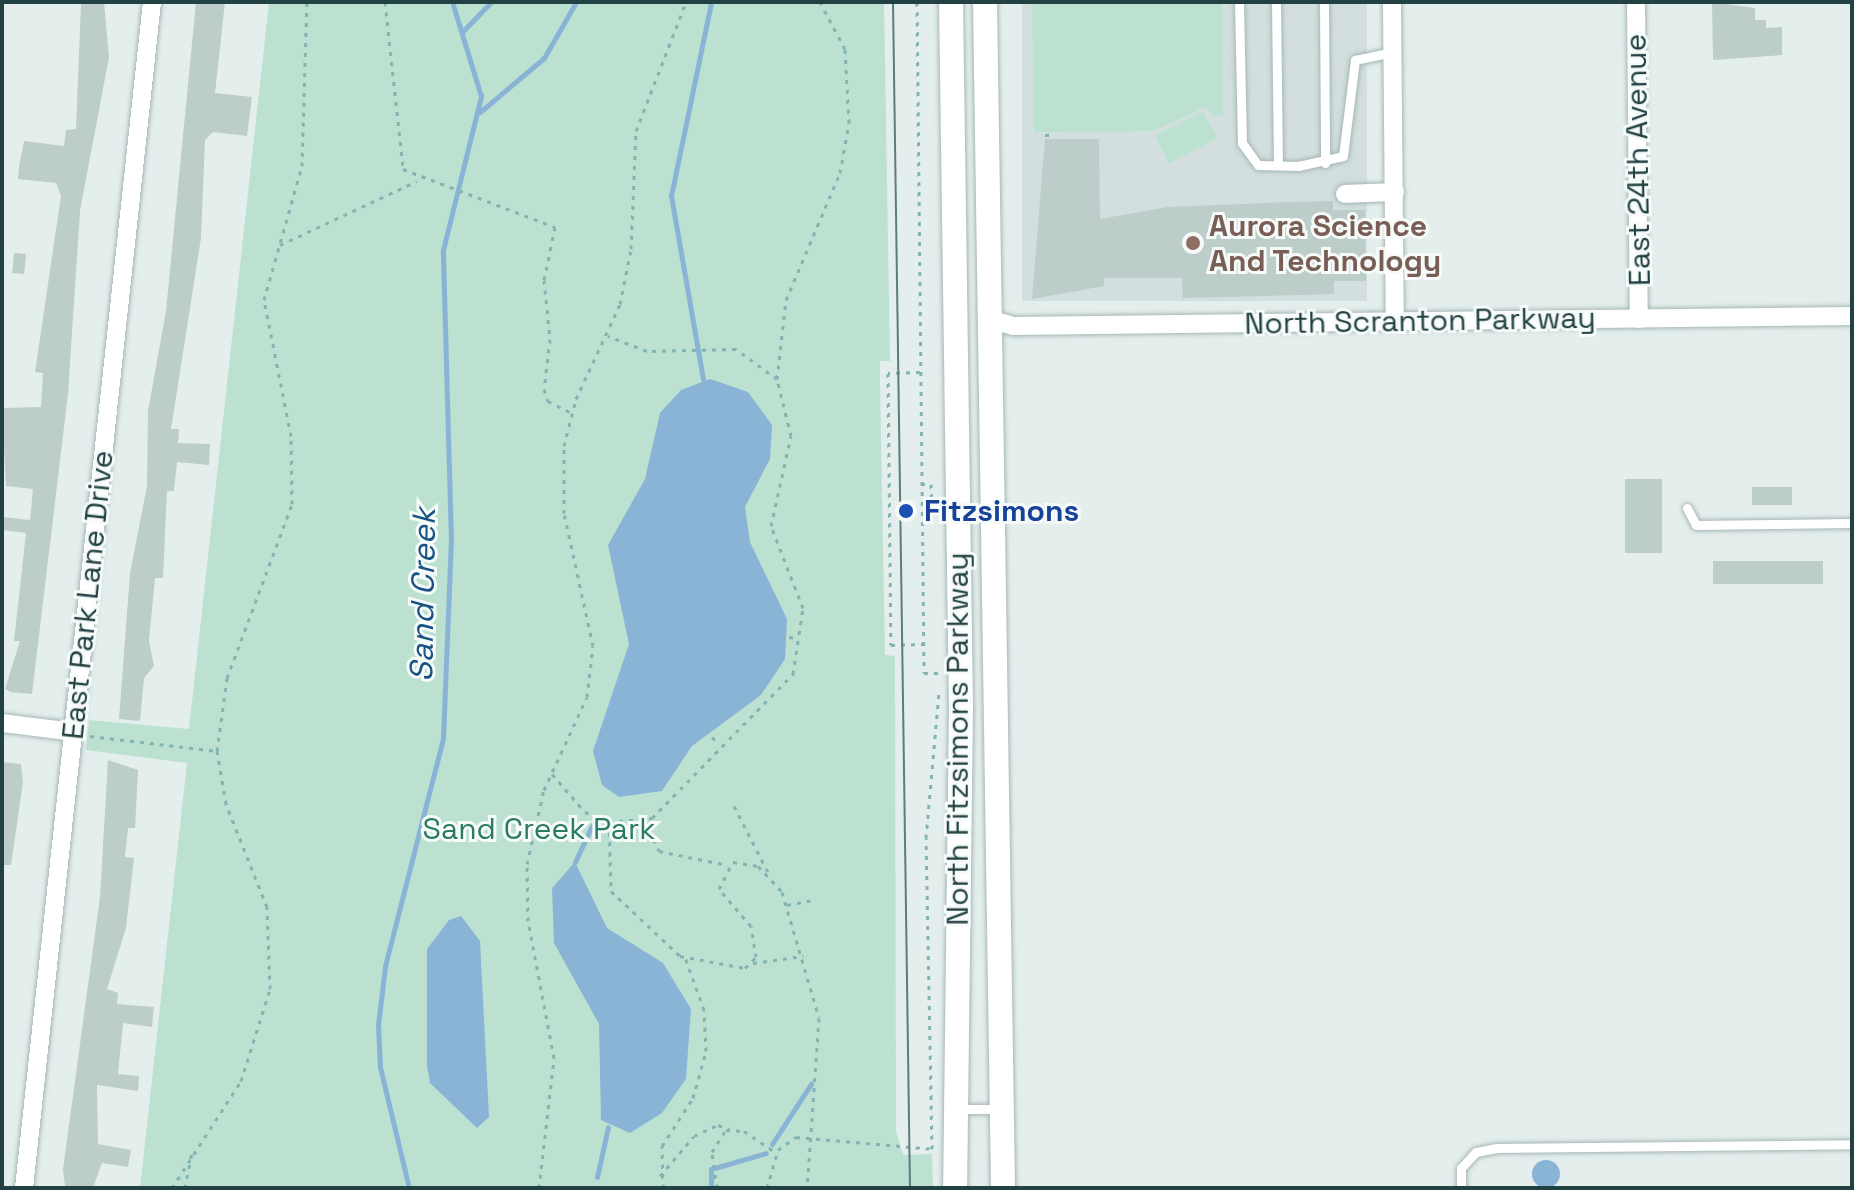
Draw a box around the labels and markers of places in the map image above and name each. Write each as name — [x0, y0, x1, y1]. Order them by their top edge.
place label: Aurora Science And Technology — [1209, 208, 1442, 278]
marker: Aurora Science And Technology — [1184, 234, 1202, 252]
place label: Fitzsimons — [924, 493, 1079, 529]
marker: Fitzsimons — [895, 500, 917, 522]

